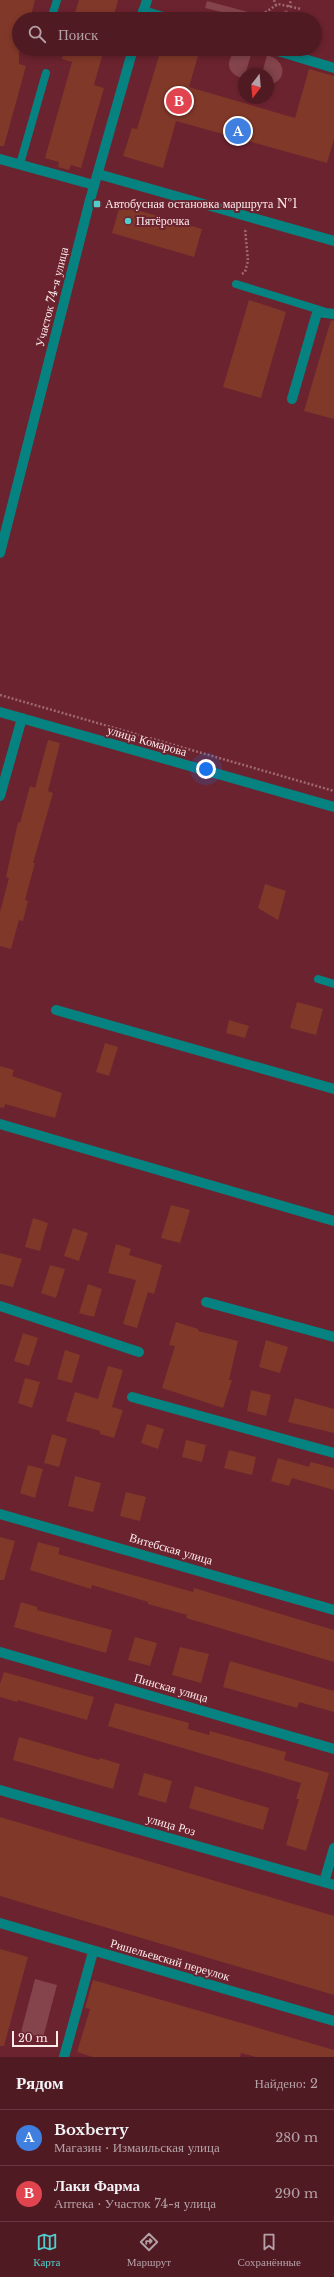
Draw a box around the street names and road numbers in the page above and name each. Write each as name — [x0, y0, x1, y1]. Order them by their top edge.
street label: Участок 74-я улица — [32, 245, 71, 348]
street label: улица Комарова — [106, 722, 189, 759]
street label: Витебская улица — [128, 1529, 215, 1568]
street label: Пинская улица — [132, 1670, 211, 1705]
street label: улица Роз — [145, 1810, 198, 1839]
street label: Ришельевский переулок — [109, 1935, 232, 1984]

